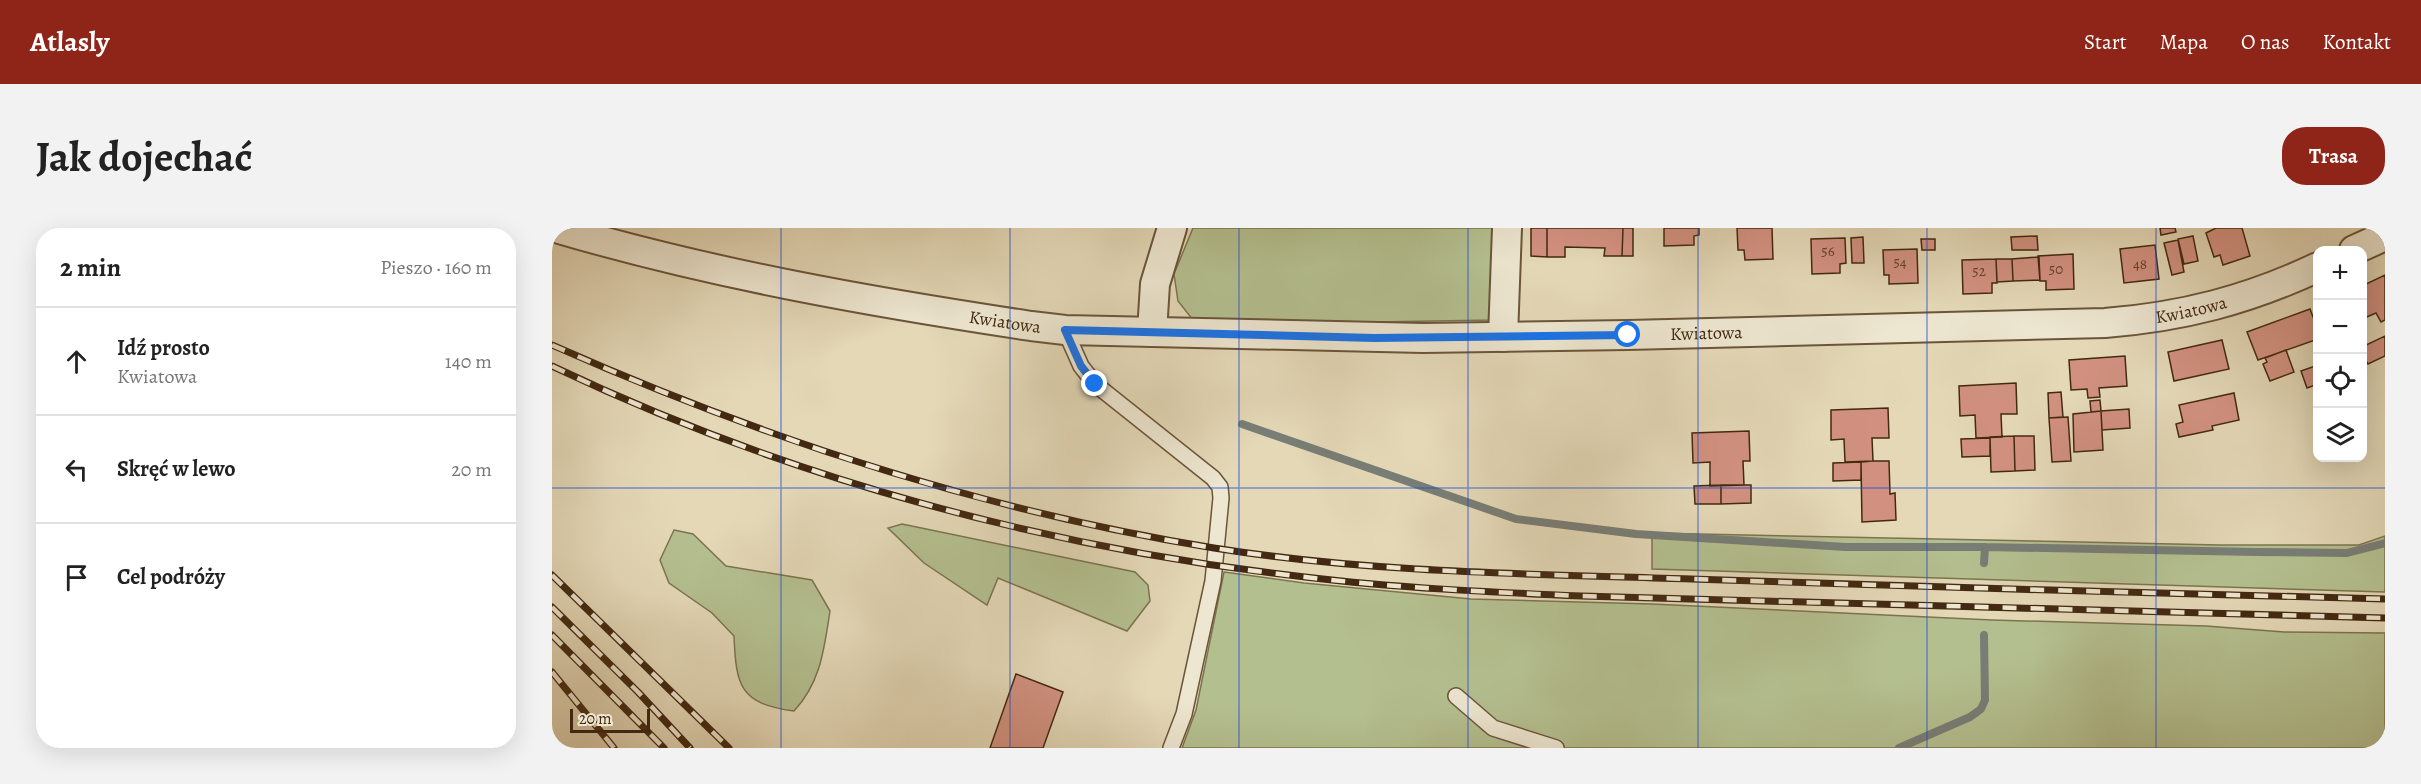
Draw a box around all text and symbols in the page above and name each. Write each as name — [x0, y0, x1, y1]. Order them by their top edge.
text: Atlasly — [30, 23, 109, 61]
text: Start — [2084, 28, 2127, 56]
text: Mapa — [2160, 28, 2208, 56]
text: O nas — [2241, 28, 2289, 56]
text: Kontakt — [2322, 28, 2391, 56]
button: Trasa — [2282, 127, 2385, 185]
text: Jak dojechać — [36, 128, 253, 185]
house number: 56 — [1821, 241, 1835, 261]
map controls — [2313, 246, 2367, 462]
button: + — [2313, 246, 2367, 300]
text: 2 min — [60, 250, 121, 285]
house number: 54 — [1893, 252, 1907, 272]
text: Pieszo · 160 m — [380, 254, 492, 281]
house number: 48 — [2133, 254, 2147, 274]
house number: 50 — [2049, 259, 2063, 279]
house number: 52 — [1972, 261, 1986, 281]
street label: Kwiatowa — [2154, 290, 2230, 329]
button: − — [2313, 300, 2367, 354]
street label: Kwiatowa — [967, 305, 1043, 339]
street label: Kwiatowa — [1670, 320, 1743, 346]
route start — [1614, 321, 1640, 347]
text: Idź prosto — [117, 333, 210, 363]
icon: ahead — [60, 345, 93, 378]
text: 140 m — [445, 348, 492, 375]
button: locate — [2313, 354, 2367, 408]
text: Kwiatowa — [117, 363, 197, 390]
route end — [1081, 370, 1107, 396]
button: layers — [2313, 408, 2367, 462]
icon: left — [60, 453, 93, 486]
text: Skręć w lewo — [117, 454, 236, 484]
text: 20 m — [451, 456, 492, 483]
icon: arrive — [60, 561, 93, 594]
text: Cel podróży — [117, 562, 225, 592]
scale bar — [570, 706, 650, 733]
text: 20 m — [579, 708, 612, 730]

